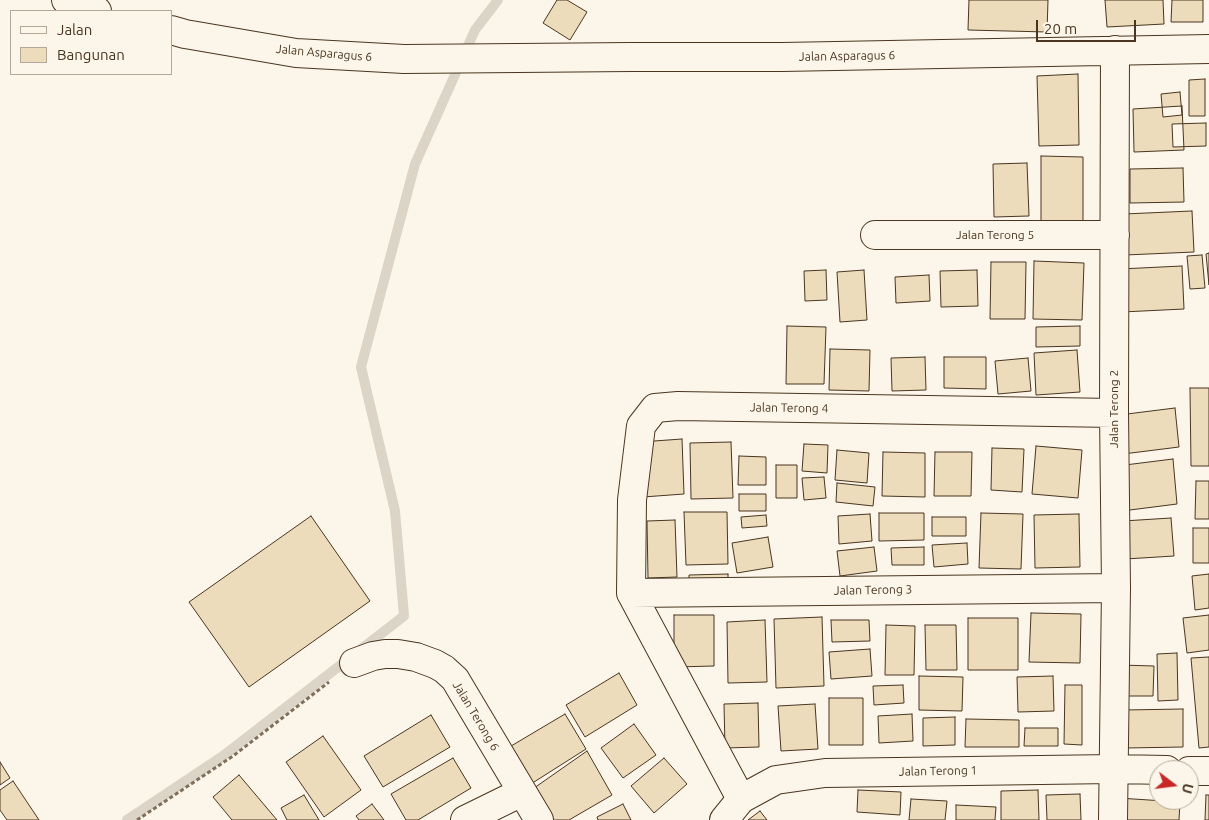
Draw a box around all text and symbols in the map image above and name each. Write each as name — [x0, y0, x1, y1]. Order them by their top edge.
legend — [10, 10, 172, 75]
scale bar — [1039, 10, 1139, 42]
text: 20 m — [1044, 20, 1077, 37]
text: Jalan — [57, 21, 92, 38]
street label: Jalan Asparagus 6 — [275, 42, 373, 64]
text: Bangunan — [57, 46, 125, 63]
street label: Jalan Asparagus 6 — [799, 48, 895, 64]
street label: Jalan Terong 5 — [956, 228, 1034, 242]
street label: Jalan Terong 2 — [1107, 370, 1121, 448]
street label: Jalan Terong 4 — [750, 400, 828, 416]
street label: Jalan Terong 3 — [834, 582, 912, 598]
street label: Jalan Terong 6 — [450, 679, 502, 753]
north arrow — [1149, 760, 1199, 810]
street label: Jalan Terong 1 — [899, 763, 977, 779]
text: U — [1179, 782, 1197, 795]

